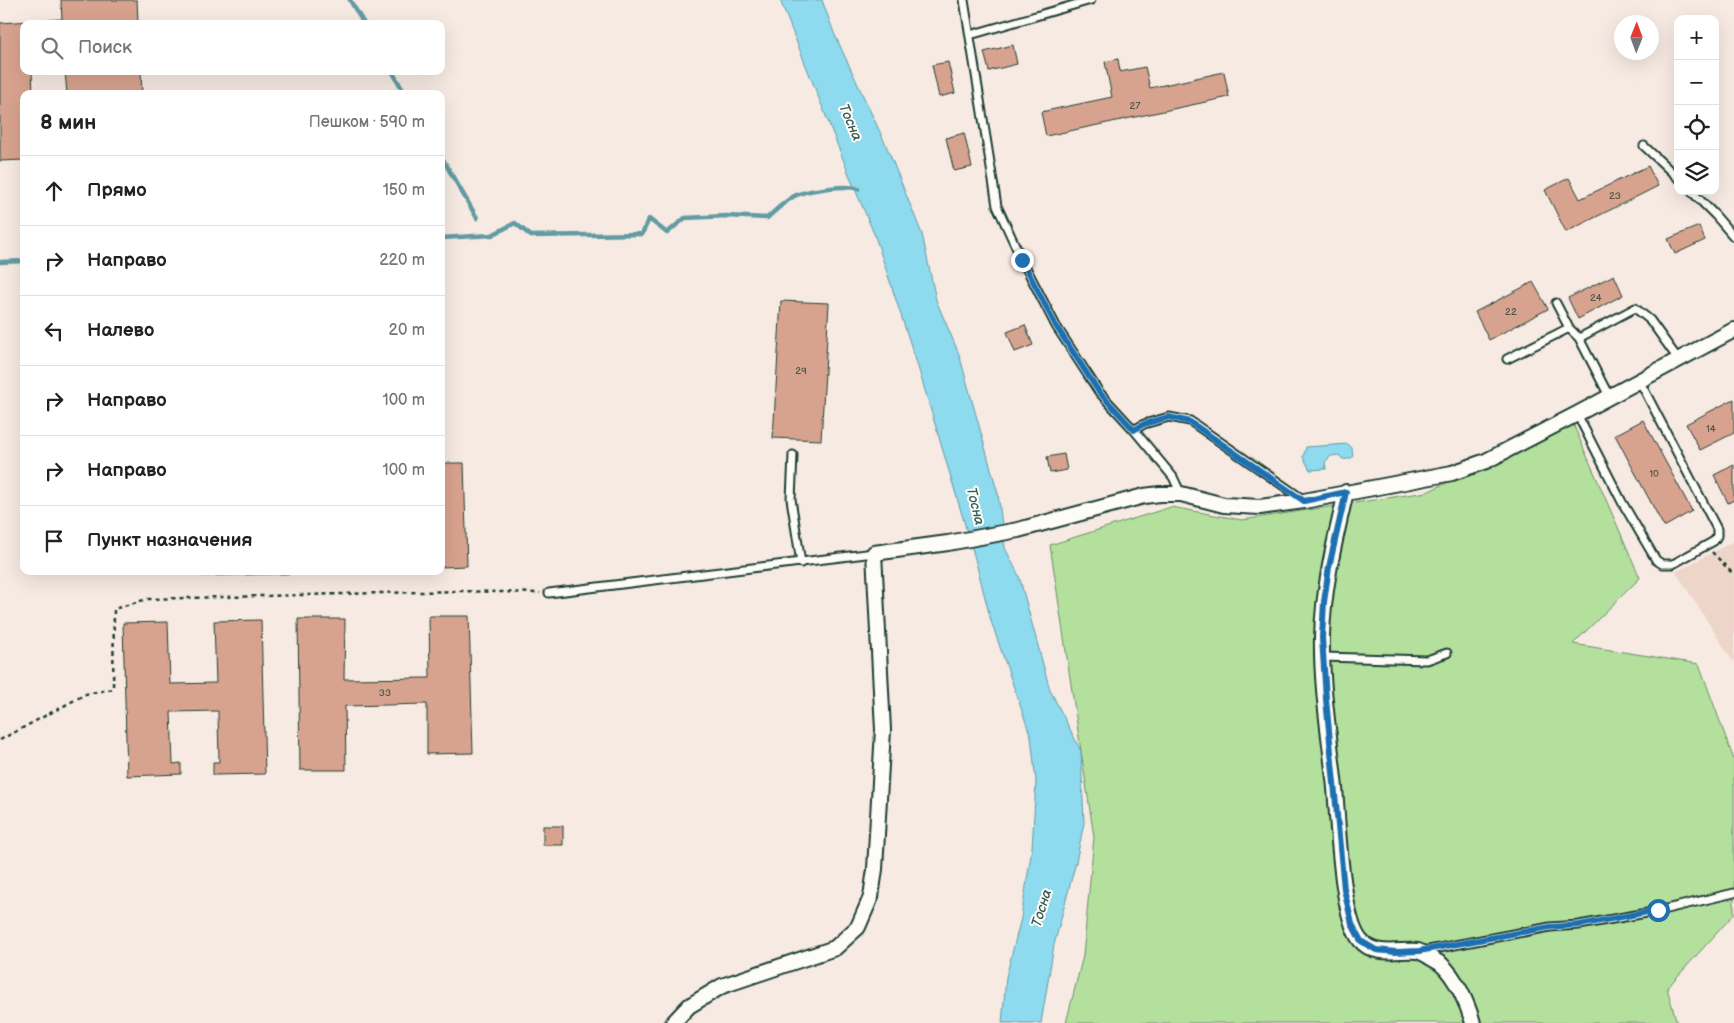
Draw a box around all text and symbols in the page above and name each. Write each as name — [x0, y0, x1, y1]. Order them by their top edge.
north arrow — [1614, 15, 1659, 60]
map controls — [1674, 15, 1719, 195]
button: + — [1674, 15, 1719, 60]
search box — [20, 20, 445, 75]
icon: search — [38, 34, 66, 62]
text: Поиск — [78, 36, 132, 59]
button: − — [1674, 60, 1719, 105]
house number: 27 — [1130, 100, 1140, 112]
water label: Тосна — [835, 101, 866, 143]
button: locate — [1674, 105, 1719, 150]
text: 8 мин — [40, 110, 96, 135]
text: Пешком · 590 m — [309, 113, 425, 132]
button: layers — [1674, 150, 1719, 195]
icon: ahead — [40, 177, 68, 205]
text: Прямо — [87, 179, 147, 202]
text: 150 m — [383, 181, 425, 200]
house number: 23 — [1609, 190, 1621, 202]
icon: right — [40, 247, 68, 275]
text: Направо — [87, 249, 167, 272]
route end — [1011, 249, 1034, 272]
text: 220 m — [379, 251, 425, 270]
house number: 24 — [1590, 292, 1602, 304]
house number: 22 — [1505, 306, 1517, 318]
icon: left — [40, 317, 68, 345]
text: Налево — [87, 319, 154, 342]
text: 20 m — [389, 321, 425, 340]
house number: 29 — [795, 365, 807, 377]
icon: right — [40, 387, 68, 415]
text: Направо — [87, 389, 167, 412]
text: 100 m — [382, 391, 425, 410]
house number: 14 — [1706, 423, 1716, 435]
icon: right — [40, 457, 68, 485]
text: Направо — [87, 459, 167, 482]
text: 100 m — [382, 461, 425, 480]
house number: 10 — [1649, 468, 1659, 480]
water label: Тосна — [963, 485, 988, 527]
icon: arrive — [40, 527, 68, 555]
text: Пункт назначения — [87, 529, 252, 552]
house number: 33 — [379, 687, 391, 699]
water label: Тосна — [1028, 887, 1055, 929]
route start — [1647, 899, 1670, 922]

